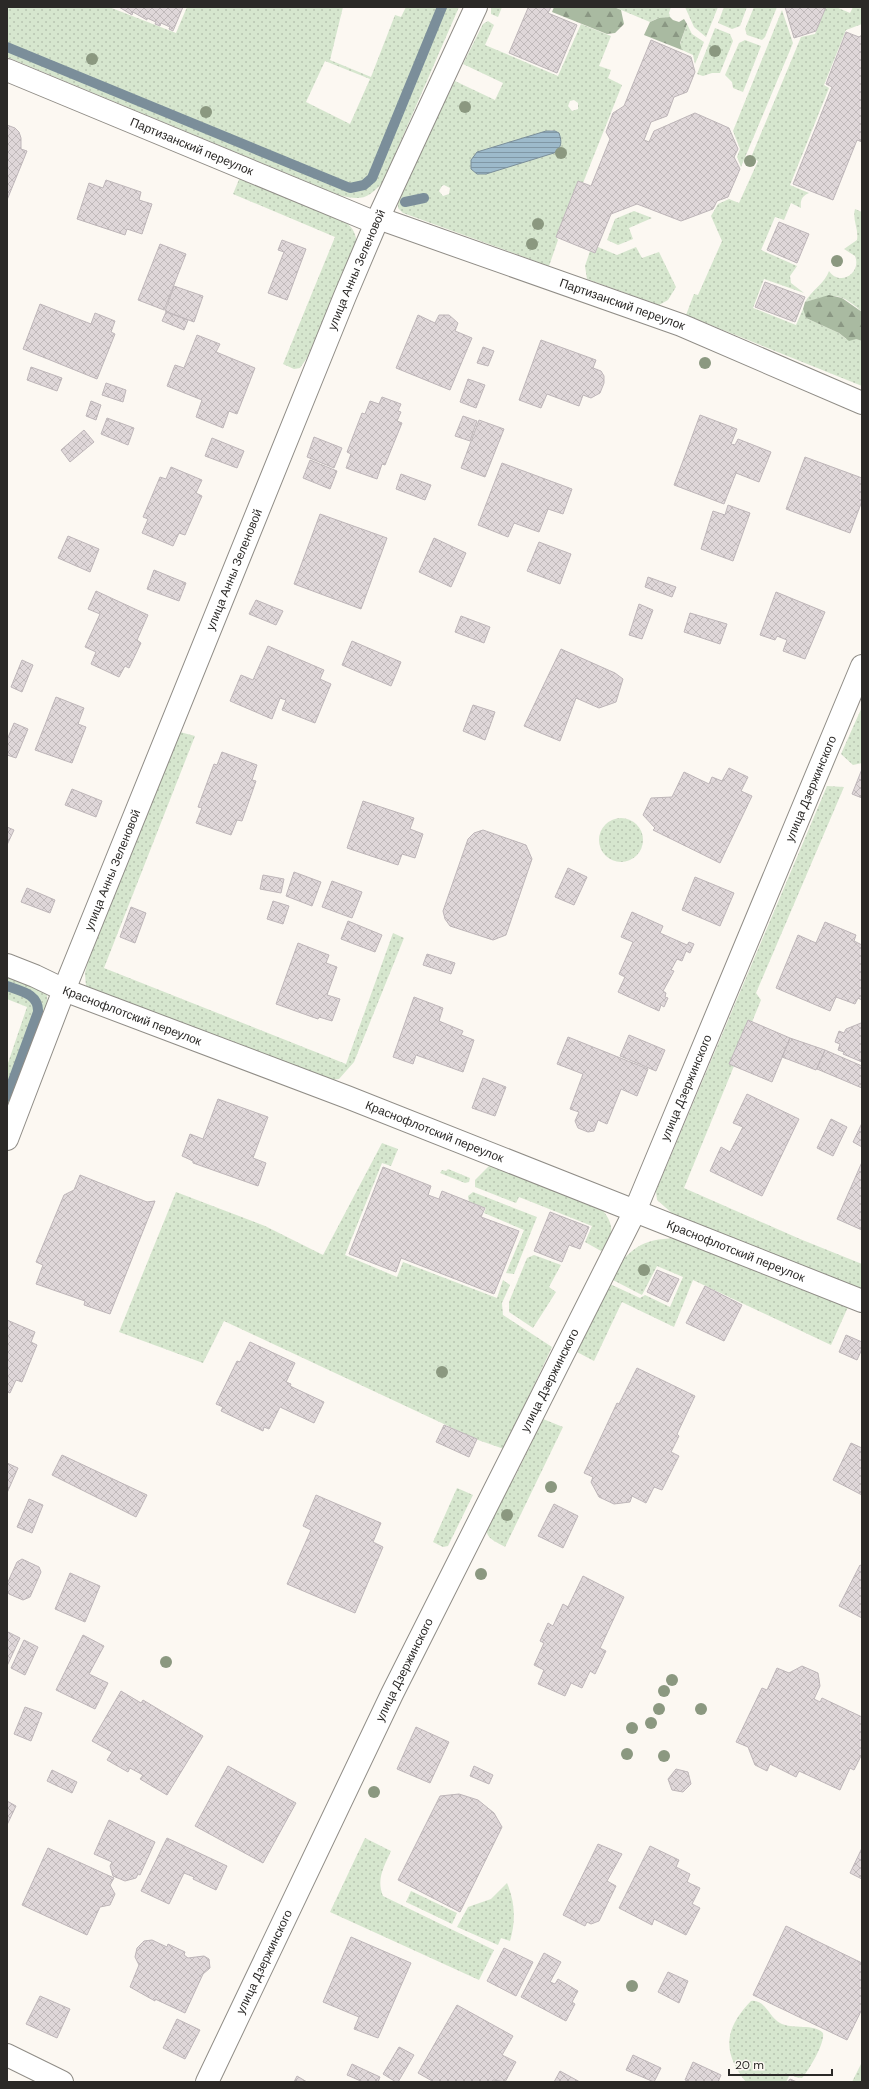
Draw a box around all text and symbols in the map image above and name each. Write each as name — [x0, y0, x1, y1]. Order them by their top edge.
street label: Партизанский переулок — [128, 114, 256, 180]
street label: улица Анны Зеленовой — [324, 207, 389, 332]
street label: Партизанский переулок — [557, 275, 688, 334]
street label: улица Анны Зеленовой — [202, 507, 266, 633]
street label: улица Дзержинского — [782, 733, 840, 844]
street label: улица Анны Зеленовой — [81, 807, 144, 933]
street label: Краснофлотский переулок — [60, 982, 204, 1050]
street label: улица Дзержинского — [657, 1032, 716, 1143]
street label: Краснофлотский переулок — [363, 1097, 507, 1167]
street label: Краснофлотский переулок — [664, 1216, 808, 1286]
street label: улица Дзержинского — [517, 1326, 583, 1435]
street label: улица Дзержинского — [372, 1615, 437, 1724]
street label: улица Дзержинского — [233, 1907, 296, 2017]
scale bar — [729, 2051, 832, 2077]
text: 20 m — [735, 2057, 764, 2073]

